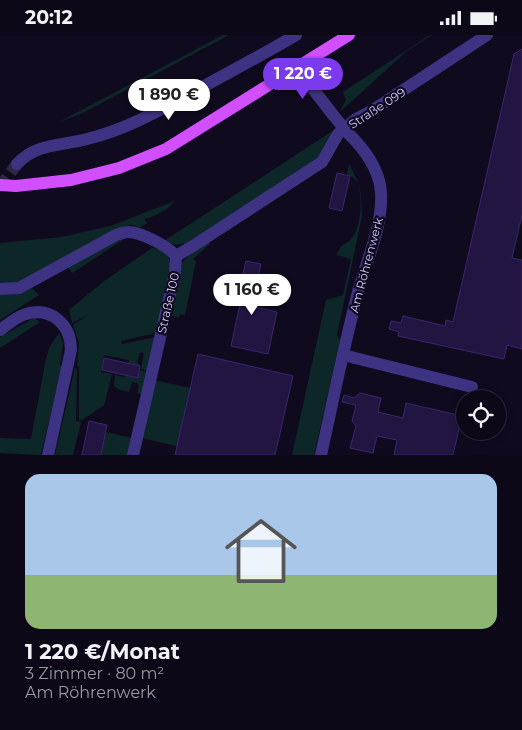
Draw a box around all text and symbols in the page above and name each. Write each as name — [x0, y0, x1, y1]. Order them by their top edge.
text: 20:12 — [25, 6, 73, 29]
pin: 1 220 € — [257, 57, 349, 100]
text: 1 220 € — [274, 64, 332, 83]
pin: 1 890 € — [123, 79, 215, 121]
street label: Straße 099 — [346, 84, 408, 132]
text: 1 890 € — [139, 85, 199, 104]
street label: Am Röhrenwerk — [346, 215, 386, 314]
street label: Straße 100 — [154, 271, 182, 335]
pin: 1 160 € — [206, 273, 298, 316]
text: 1 160 € — [224, 280, 280, 299]
map controls — [456, 390, 506, 440]
button: locate — [456, 390, 506, 440]
icon: home — [216, 506, 306, 596]
text: 1 220 €/Monat — [25, 639, 180, 664]
text: 3 Zimmer · 80 m² — [25, 664, 164, 683]
text: Am Röhrenwerk — [25, 683, 156, 702]

